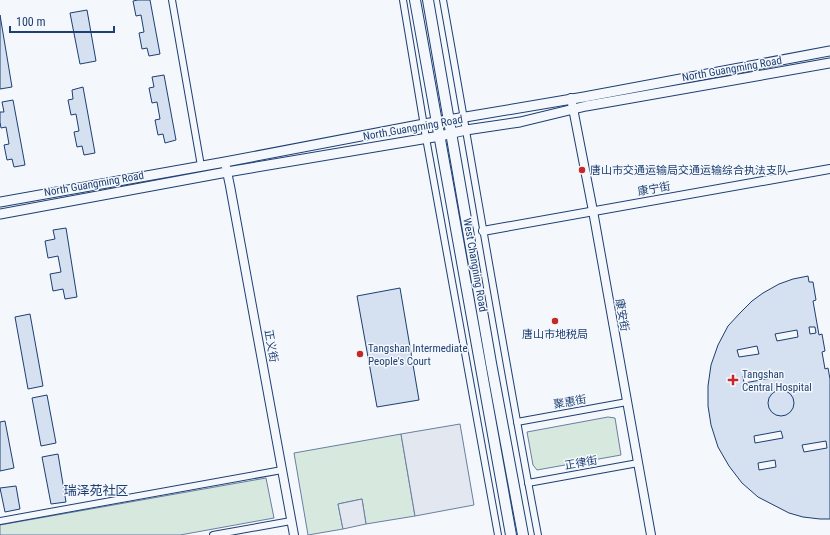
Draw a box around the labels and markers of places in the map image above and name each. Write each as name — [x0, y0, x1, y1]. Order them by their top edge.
place label: 唐山市交通运输局交通运输综合执法支队 — [590, 164, 788, 177]
marker: 唐山市交通运输局交通运输综合执法支队 — [577, 165, 587, 175]
marker: 唐山市地税局 — [550, 316, 560, 326]
place label: 唐山市地税局 — [522, 328, 588, 341]
place label: Tangshan Intermediate People's Court — [368, 342, 468, 368]
marker: Tangshan Intermediate People's Court — [355, 349, 365, 359]
place label: Tangshan Central Hospital — [742, 368, 812, 394]
marker: Tangshan Central Hospital — [727, 374, 739, 386]

